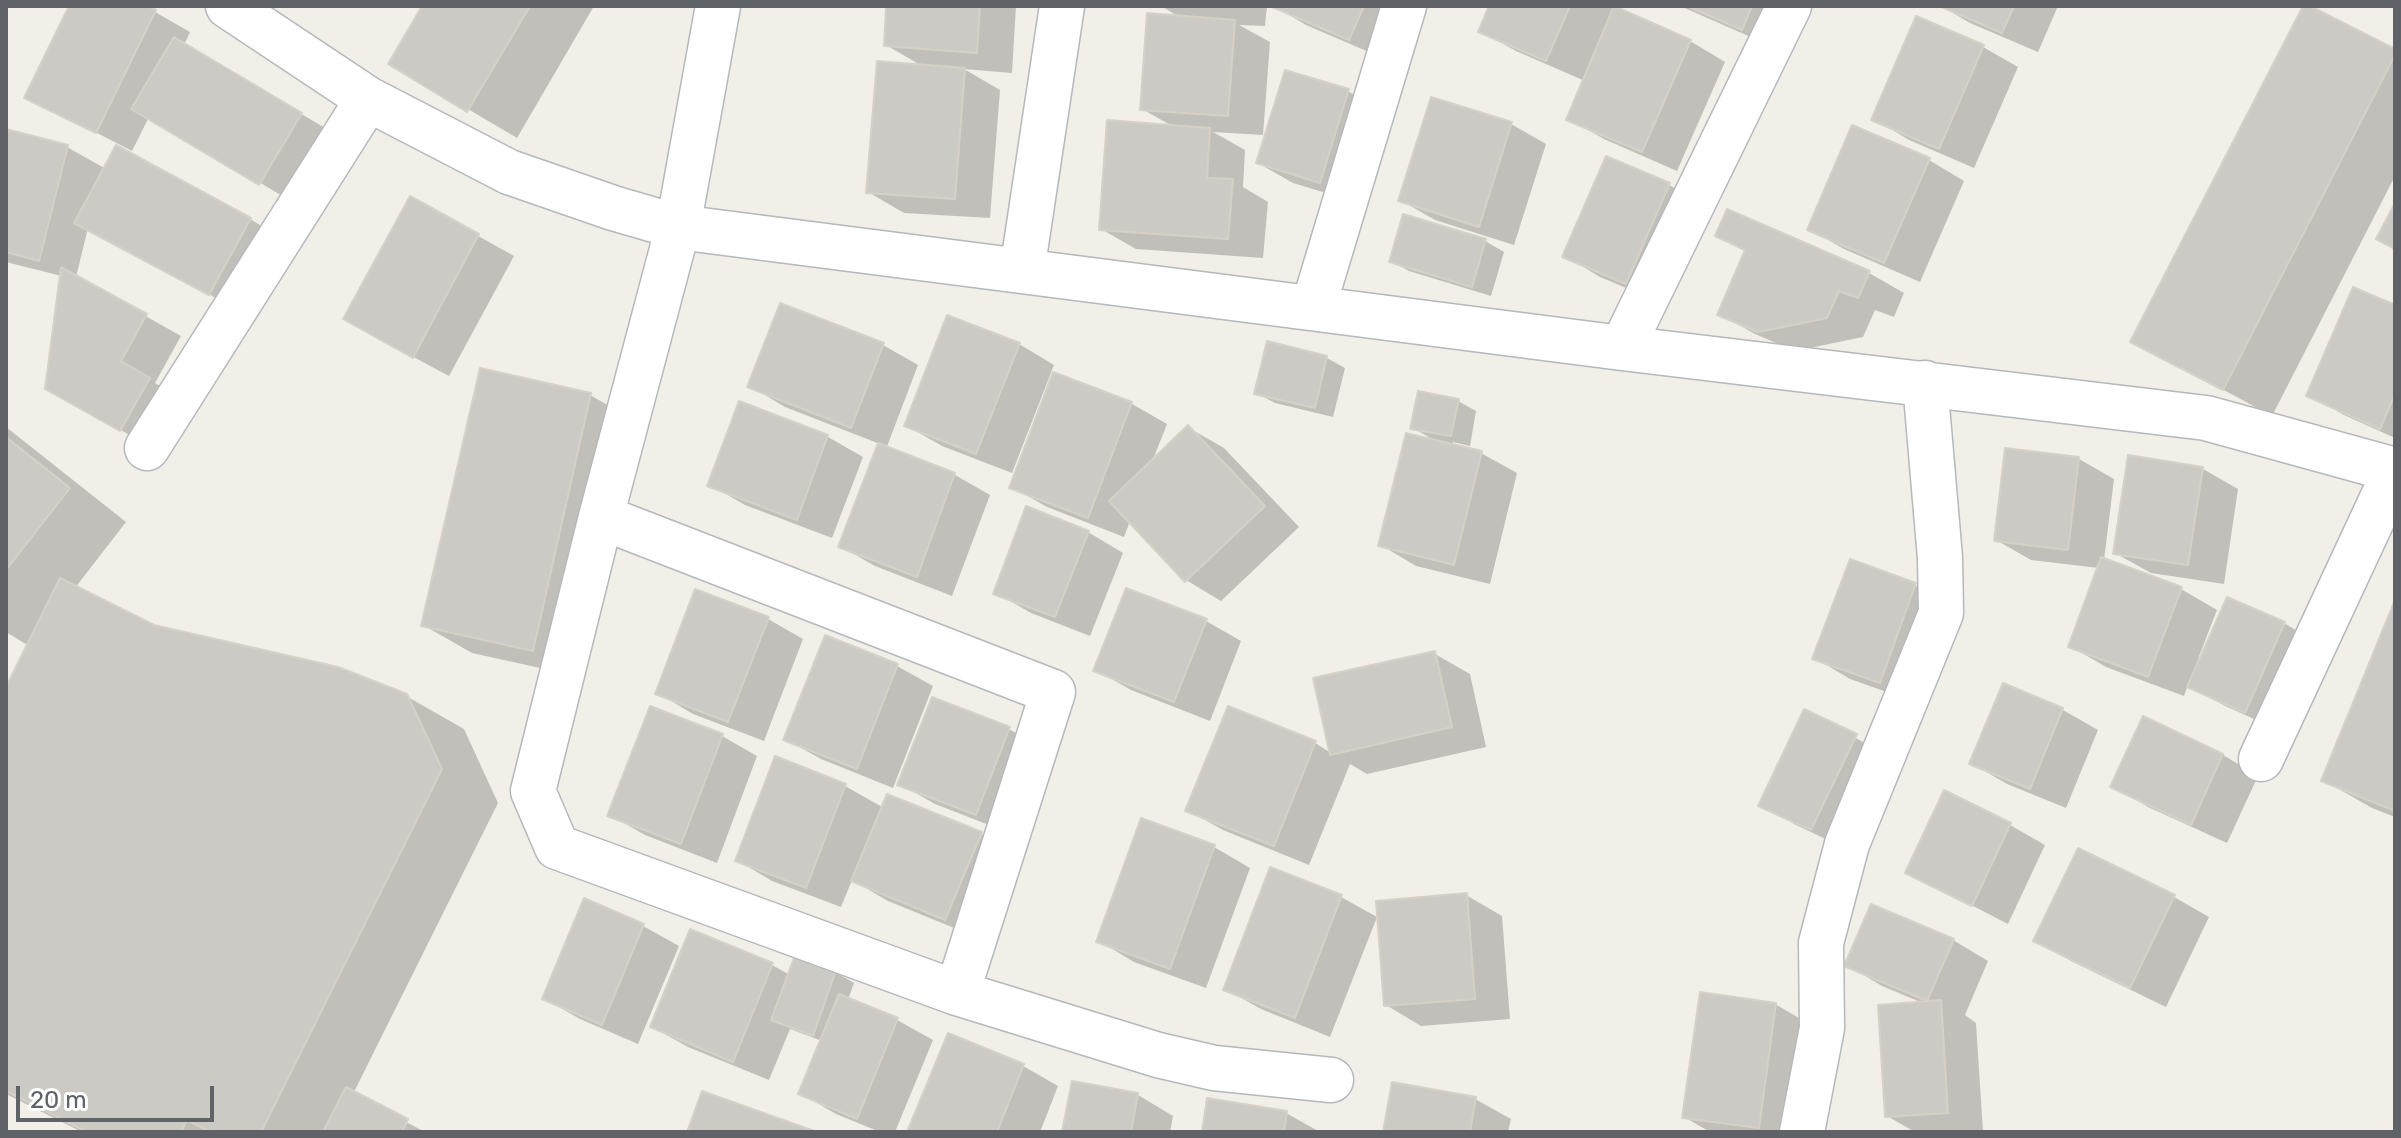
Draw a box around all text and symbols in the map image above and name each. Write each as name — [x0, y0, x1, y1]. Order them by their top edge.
scale bar — [20, 1070, 218, 1120]
text: 20 m — [30, 1086, 87, 1114]

